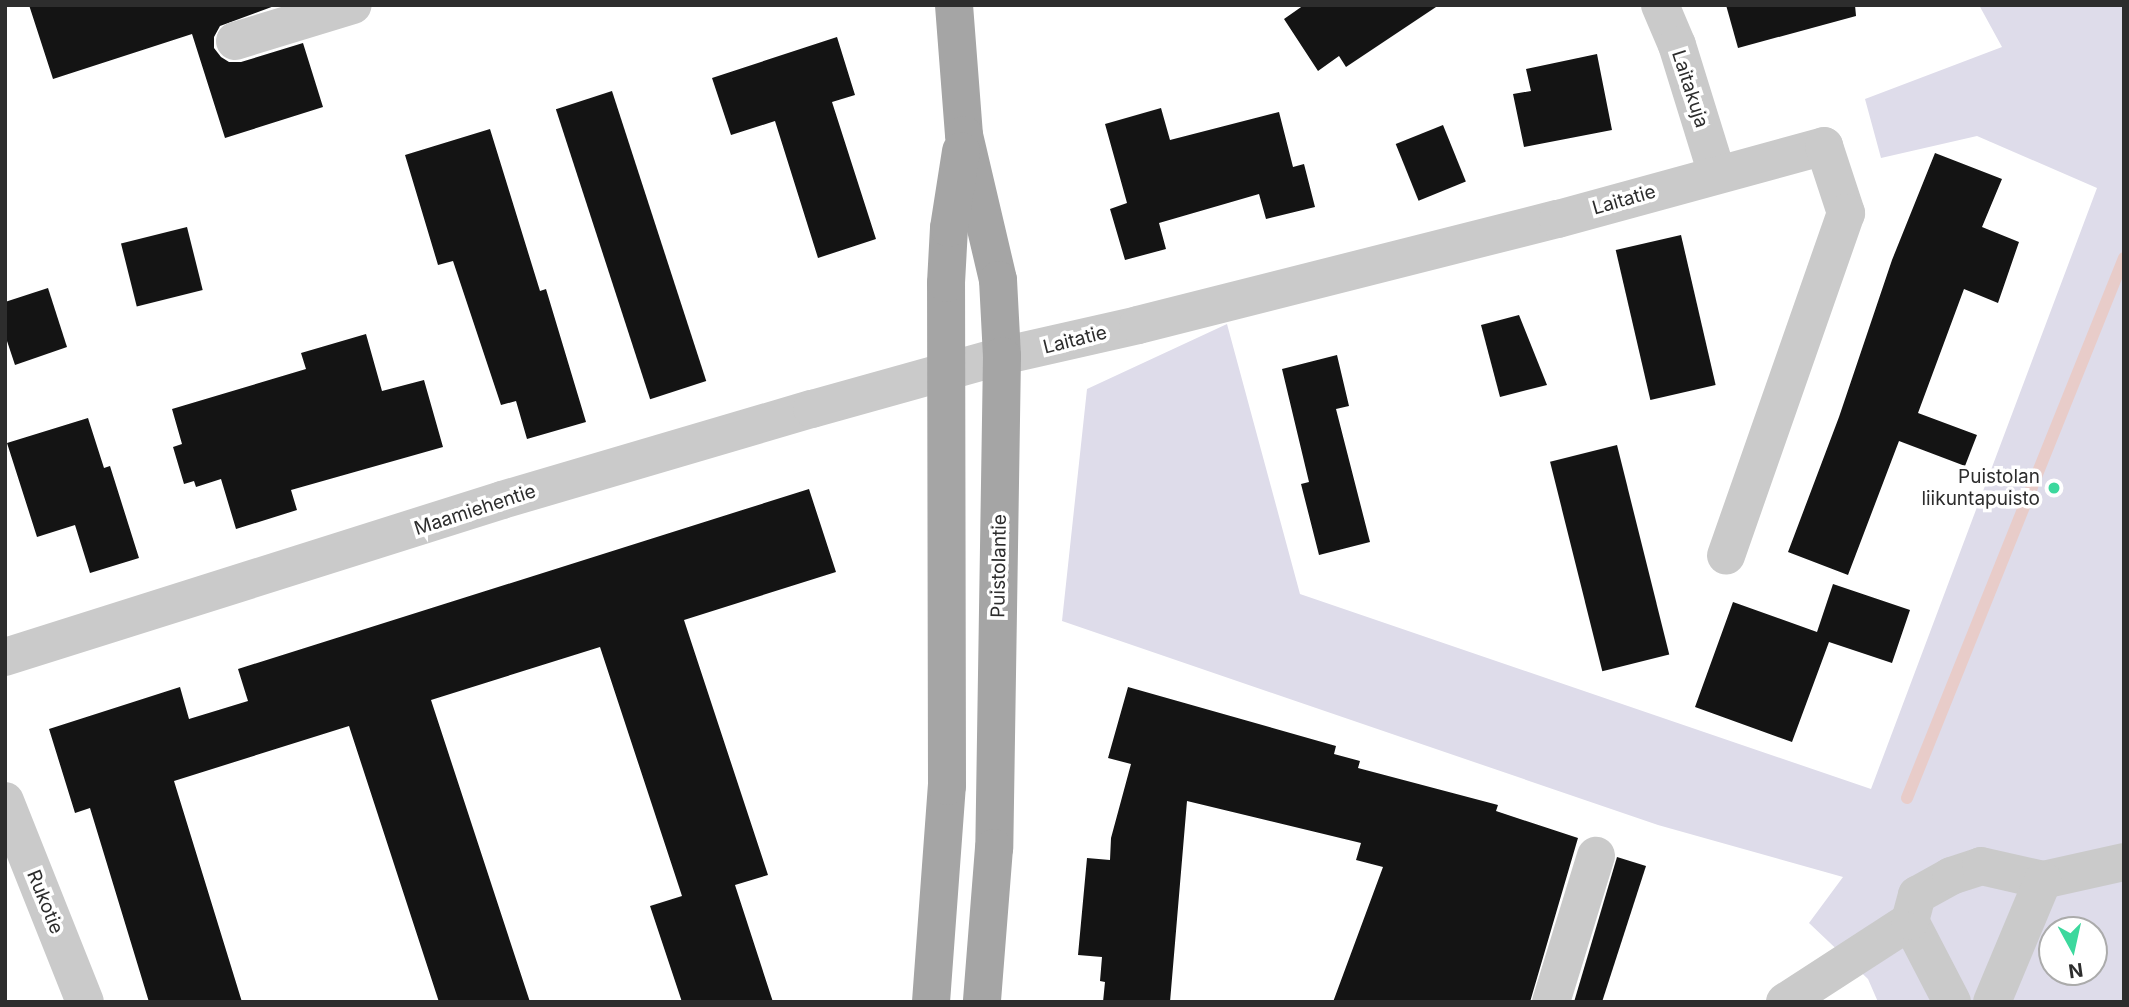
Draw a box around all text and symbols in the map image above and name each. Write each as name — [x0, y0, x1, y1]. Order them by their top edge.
street label: Laitakuja — [1667, 47, 1713, 131]
street label: Laitatie — [1590, 180, 1658, 220]
street label: Laitatie — [1041, 321, 1109, 359]
place label: Puistolan liikuntapuisto — [1921, 466, 2040, 510]
street label: Maamiehentie — [411, 480, 539, 540]
marker: Puistolan liikuntapuisto — [2046, 480, 2062, 496]
street label: Puistolantie — [987, 514, 1011, 618]
street label: Rukotie — [22, 867, 68, 937]
north arrow — [2038, 916, 2108, 986]
text: N — [2067, 958, 2084, 983]

